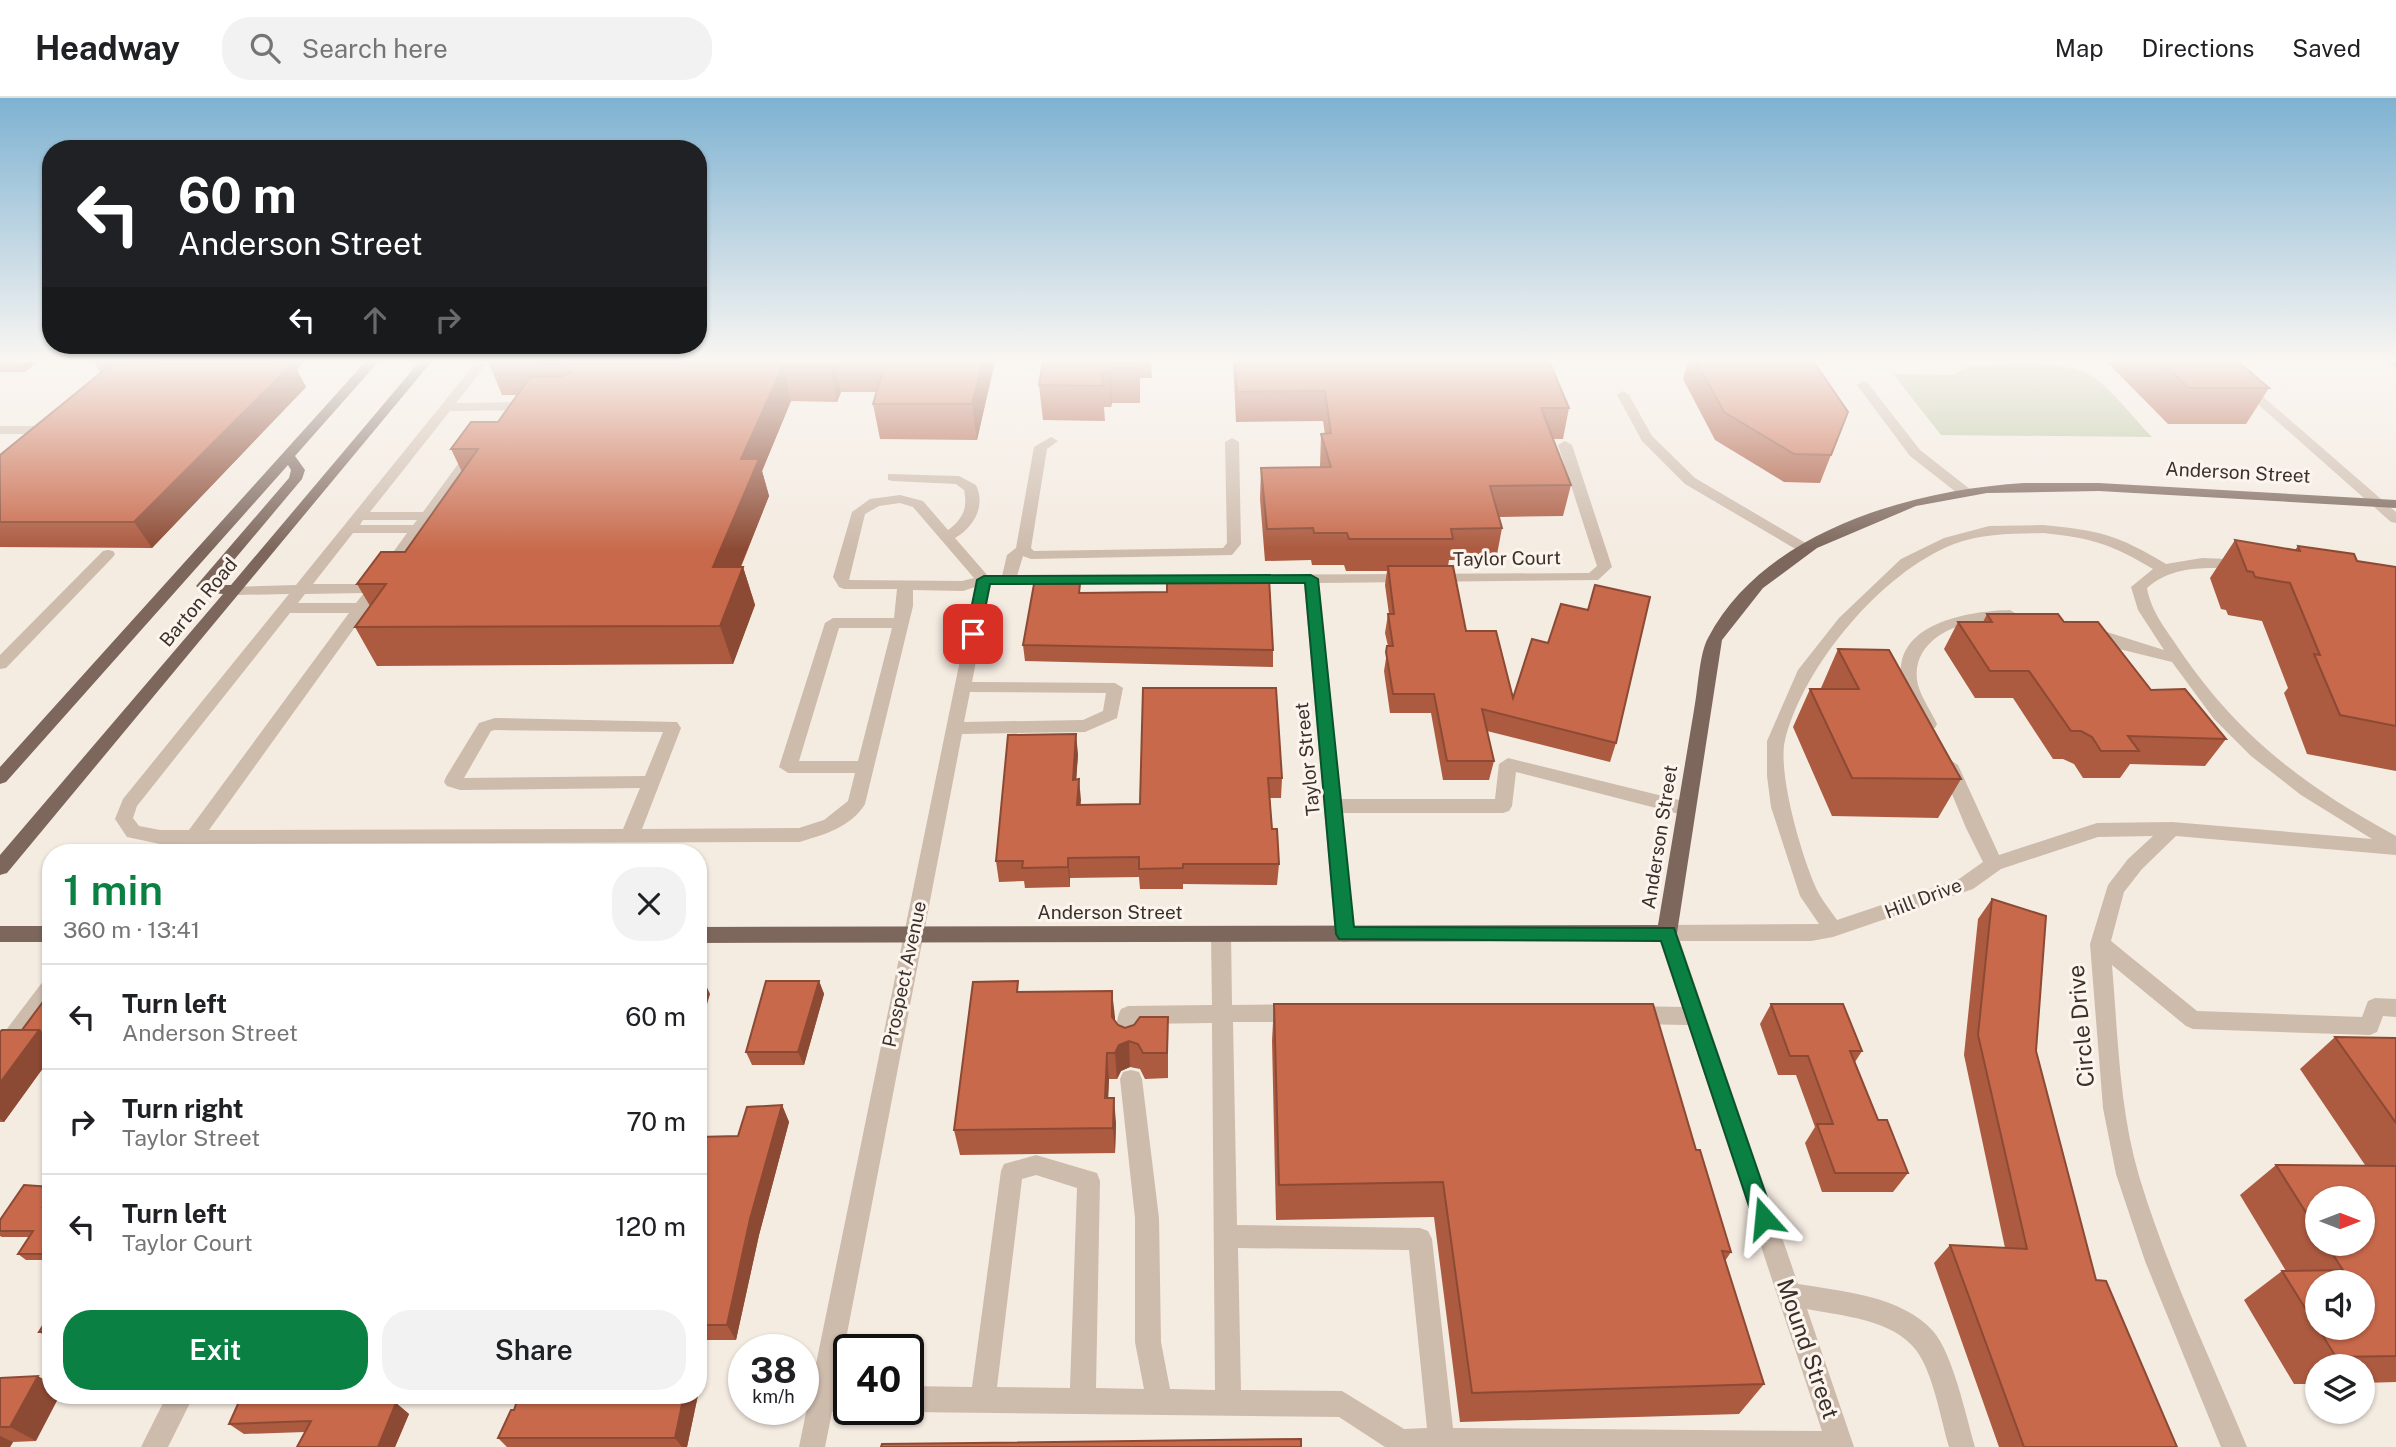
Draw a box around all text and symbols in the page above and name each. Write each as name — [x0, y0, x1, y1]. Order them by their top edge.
search box — [222, 17, 712, 80]
text: Headway — [35, 29, 180, 67]
icon: search — [246, 29, 284, 67]
text: Search here — [302, 33, 448, 64]
text: Map — [2055, 34, 2104, 62]
text: Directions — [2142, 34, 2254, 62]
text: Saved — [2292, 34, 2361, 62]
text: 60 m — [178, 166, 297, 224]
icon: left — [63, 168, 154, 259]
text: Anderson Street — [178, 225, 423, 262]
icon: left — [283, 301, 321, 339]
icon: ahead — [356, 301, 394, 339]
icon: right — [429, 301, 467, 339]
street label: Anderson Street — [2165, 457, 2311, 487]
street label: Taylor Court — [1453, 546, 1561, 570]
street label: Barton Road — [155, 553, 241, 651]
pin — [943, 604, 1003, 664]
icon: arrive — [954, 615, 992, 653]
street label: Taylor Street — [1290, 701, 1324, 817]
street label: Anderson Street — [1637, 763, 1681, 911]
text: 1 min — [63, 865, 163, 914]
button: close — [612, 867, 686, 941]
street label: Hill Drive — [1881, 873, 1965, 923]
street label: Prospect Avenue — [878, 899, 930, 1049]
street label: Anderson Street — [1037, 901, 1183, 923]
text: 360 m · 13:41 — [63, 916, 200, 943]
street label: Circle Drive — [2062, 964, 2099, 1088]
text: Turn left — [122, 988, 227, 1019]
icon: left — [63, 998, 101, 1036]
text: 60 m — [625, 1001, 686, 1032]
text: Anderson Street — [122, 1019, 298, 1046]
text: Turn right — [122, 1093, 244, 1124]
icon: right — [63, 1103, 101, 1141]
text: 70 m — [626, 1106, 686, 1137]
text: Taylor Street — [122, 1124, 260, 1151]
position arrow — [1727, 1181, 1801, 1255]
north arrow — [2305, 1186, 2375, 1256]
map controls — [2305, 1186, 2375, 1424]
text: Turn left — [122, 1198, 227, 1229]
icon: left — [63, 1208, 101, 1246]
text: 120 m — [615, 1211, 686, 1242]
text: Taylor Court — [122, 1229, 253, 1256]
button: sound — [2305, 1270, 2375, 1340]
street label: Mound Street — [1772, 1275, 1845, 1422]
button: Exit — [63, 1310, 368, 1390]
button: Share — [382, 1310, 686, 1390]
speed limit sign: 40 — [833, 1334, 924, 1425]
text: 38 — [750, 1350, 797, 1391]
button: layers — [2305, 1354, 2375, 1424]
text: km/h — [752, 1386, 795, 1407]

